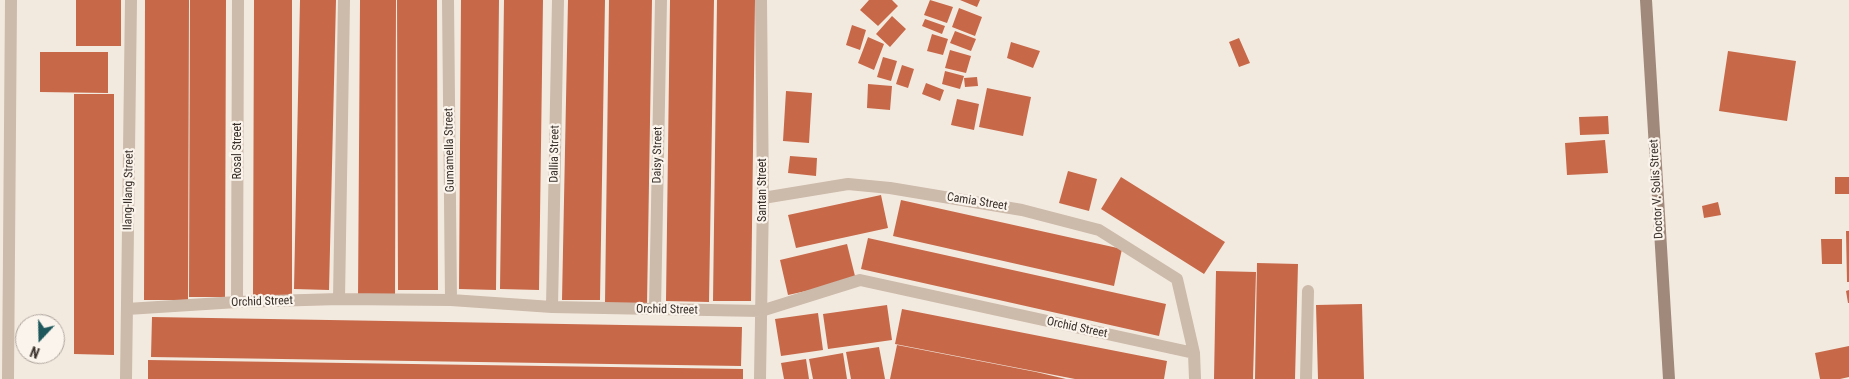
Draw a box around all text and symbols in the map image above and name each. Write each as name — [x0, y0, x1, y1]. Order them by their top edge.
street label: Gumamella Street — [442, 108, 458, 192]
street label: Rosal Street — [231, 122, 245, 180]
street label: Dallia Street — [547, 125, 563, 183]
street label: Daisy Street — [650, 127, 666, 183]
street label: Doctor V. Solis Street — [1647, 139, 1667, 239]
street label: Ilang-Ilang Street — [121, 150, 137, 230]
street label: Santan Street — [756, 158, 770, 222]
street label: Camia Street — [946, 190, 1008, 214]
street label: Orchid Street — [231, 294, 293, 310]
street label: Orchid Street — [636, 302, 698, 318]
north arrow — [15, 314, 65, 364]
street label: Orchid Street — [1045, 315, 1109, 341]
text: N — [28, 343, 42, 361]

